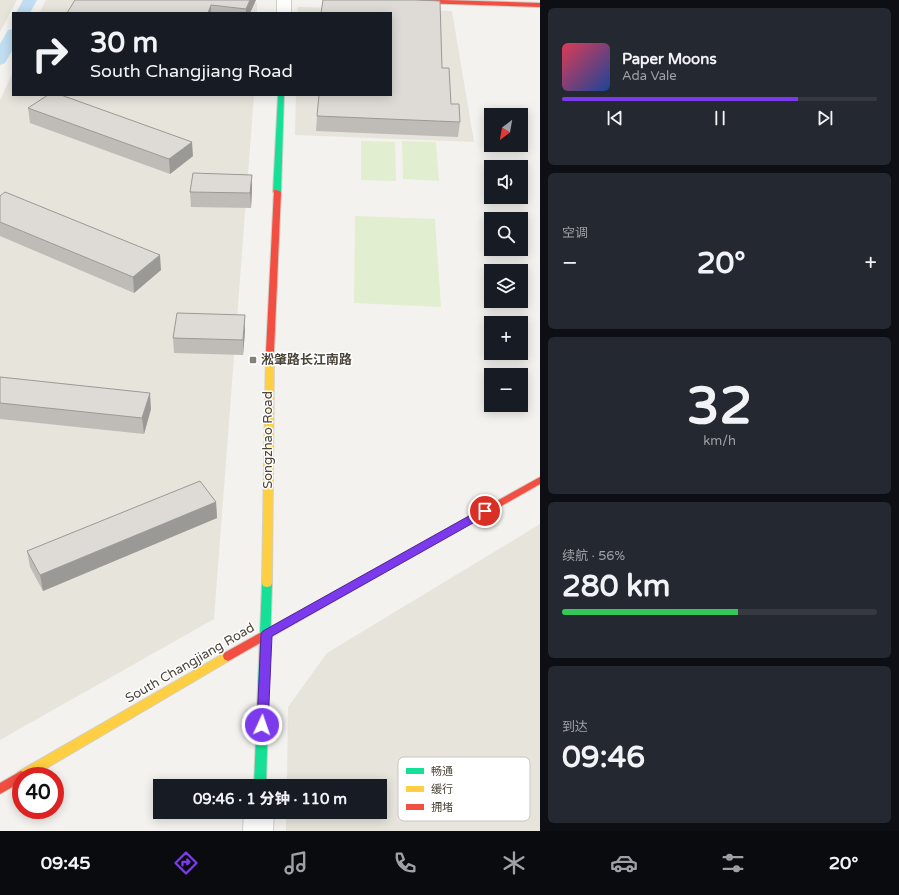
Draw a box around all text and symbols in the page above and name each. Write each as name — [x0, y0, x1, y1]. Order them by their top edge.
text: 30 m — [90, 26, 158, 60]
icon: right — [24, 28, 76, 80]
text: Paper Moons — [622, 50, 717, 68]
text: South Changjiang Road — [90, 60, 293, 82]
text: Ada Vale — [622, 68, 677, 84]
icon: previous — [604, 107, 626, 129]
icon: pause — [709, 107, 731, 129]
icon: next — [814, 107, 836, 129]
north arrow — [484, 108, 528, 152]
map controls — [484, 108, 528, 412]
button: sound — [484, 160, 528, 204]
button: search — [484, 212, 528, 256]
text: 空调 — [562, 225, 588, 241]
text: 20° — [697, 245, 746, 282]
text: − — [562, 250, 578, 276]
text: + — [865, 250, 877, 276]
button: layers — [484, 264, 528, 308]
button: + — [484, 316, 528, 360]
place label: 淞肇路长江南路 — [261, 352, 352, 368]
marker: 淞肇路长江南路 — [248, 355, 258, 365]
button: − — [484, 368, 528, 412]
text: 32 — [687, 375, 752, 438]
street label: Songzhao Road — [260, 391, 276, 489]
text: km/h — [703, 433, 736, 449]
pin — [468, 494, 502, 528]
icon: arrive — [474, 500, 496, 522]
text: 续航 · 56% — [562, 548, 625, 564]
text: 280 km — [562, 568, 670, 605]
street label: South Changjiang Road — [123, 619, 257, 707]
position arrow — [241, 704, 283, 746]
text: 到达 — [562, 719, 588, 735]
text: 09:46 — [562, 739, 645, 776]
legend — [398, 757, 530, 821]
text: 畅通 — [431, 765, 453, 778]
speed limit sign: 40 — [12, 767, 64, 819]
text: 缓行 — [431, 783, 453, 796]
text: 09:46 · 1 分钟 · 110 m — [193, 790, 347, 808]
text: 拥堵 — [431, 801, 453, 814]
icon: directions — [172, 849, 200, 877]
icon: music — [282, 849, 310, 877]
icon: phone — [391, 849, 419, 877]
icon: climate — [500, 849, 528, 877]
icon: car — [610, 849, 638, 877]
icon: filters — [719, 849, 747, 877]
text: 09:45 — [41, 852, 91, 874]
text: 20° — [829, 852, 858, 874]

